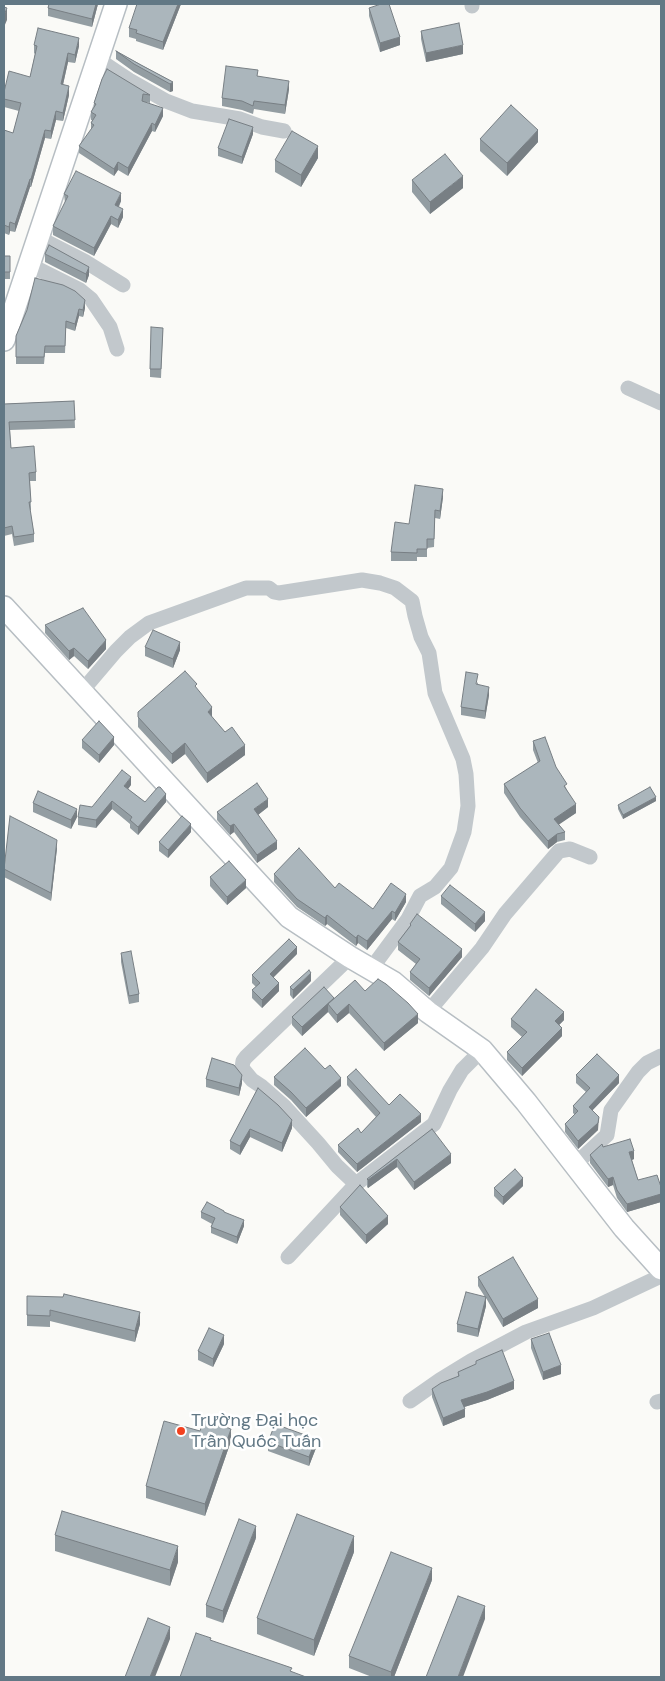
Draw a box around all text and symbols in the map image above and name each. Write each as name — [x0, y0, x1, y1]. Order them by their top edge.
place label: Trường Đại học Trần Quốc Tuấn — [191, 1410, 321, 1452]
marker: Trường Đại học Trần Quốc Tuấn — [175, 1425, 187, 1437]

